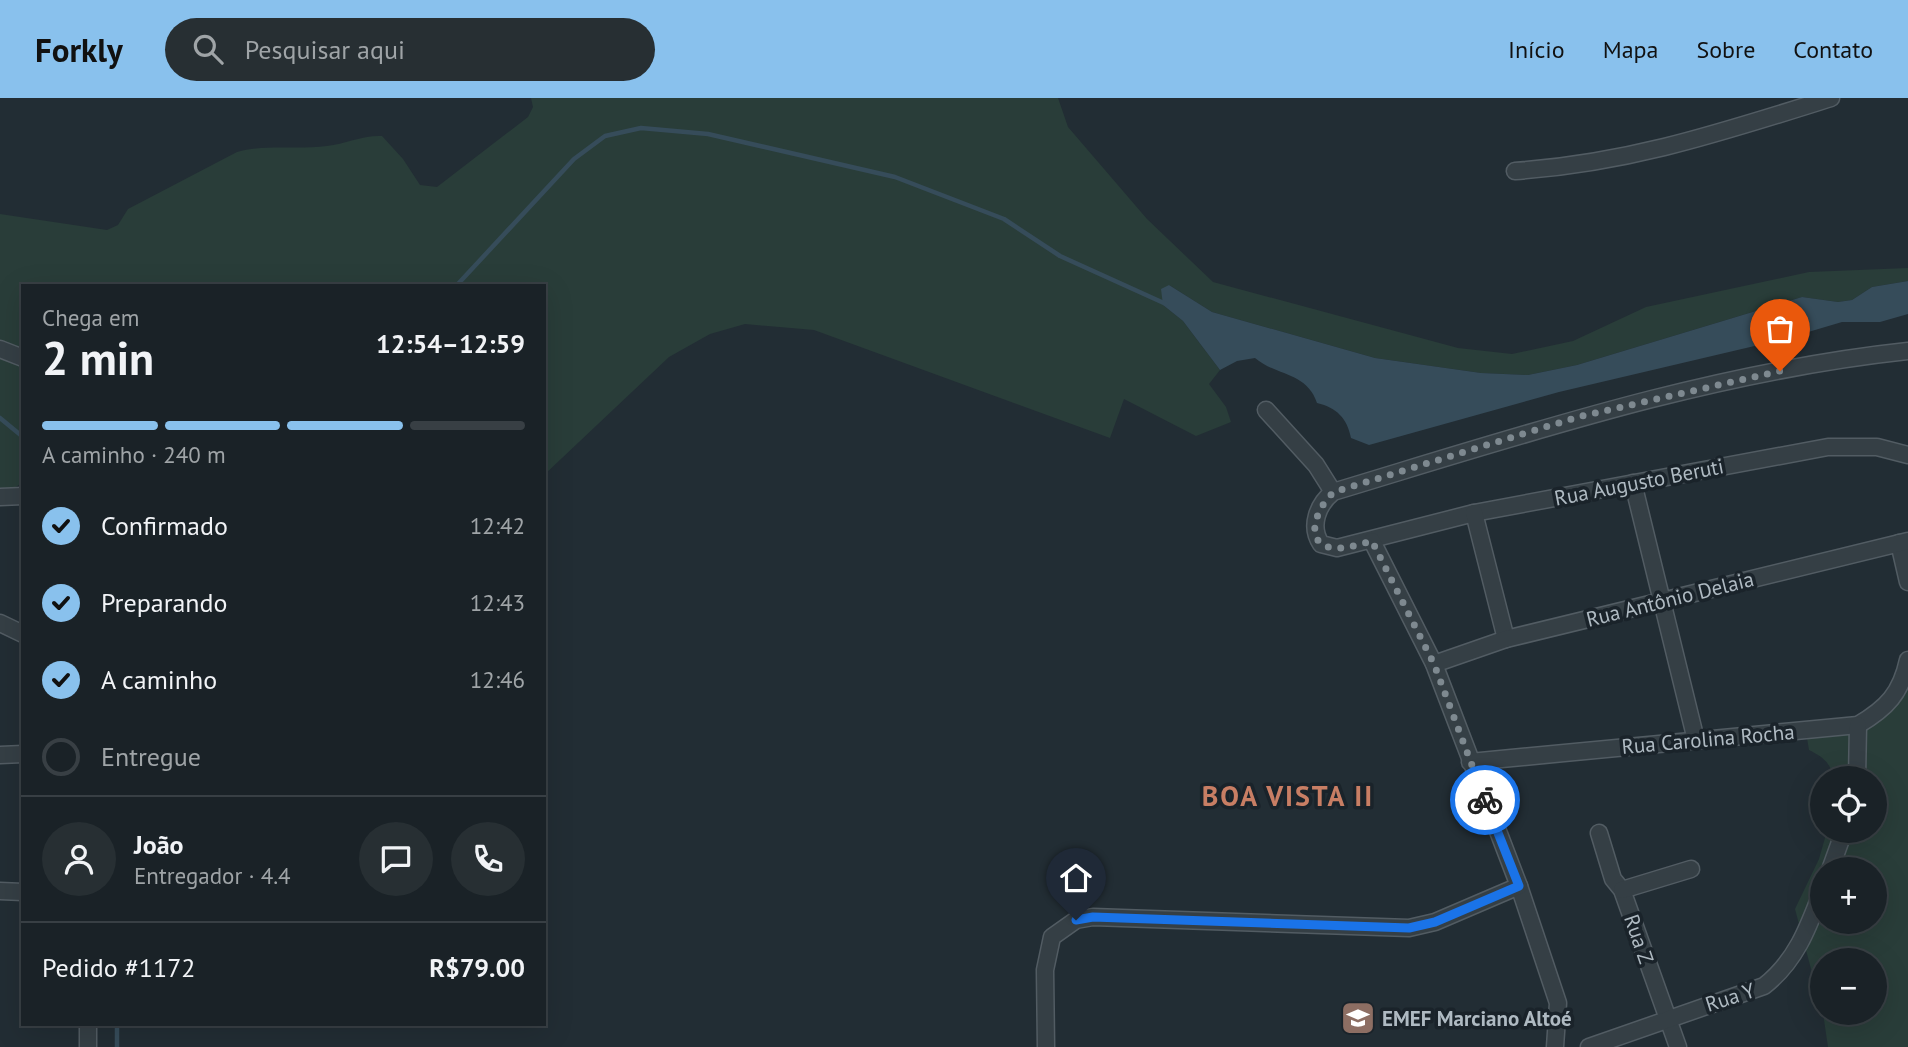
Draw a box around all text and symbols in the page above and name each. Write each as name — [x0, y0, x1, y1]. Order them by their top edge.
search box — [165, 18, 655, 81]
text: Forkly — [35, 28, 123, 71]
icon: search — [189, 30, 227, 68]
text: Pesquisar aqui — [245, 33, 405, 66]
text: Início — [1508, 34, 1565, 65]
text: Mapa — [1603, 34, 1658, 65]
text: Sobre — [1696, 34, 1755, 65]
text: Contato — [1793, 34, 1873, 65]
pin — [1750, 299, 1810, 371]
text: Chega em — [42, 303, 139, 332]
icon: bag — [1761, 310, 1799, 348]
text: 12:54–12:59 — [376, 327, 525, 360]
text: 2 min — [42, 328, 154, 388]
text: A caminho · 240 m — [42, 440, 226, 469]
street label: Rua Augusto Beruti — [1552, 452, 1726, 512]
icon: check — [42, 507, 80, 545]
text: Confirmado — [101, 509, 228, 542]
text: 12:42 — [470, 511, 525, 540]
street label: Rua Antônio Delaia — [1583, 565, 1757, 633]
icon: check — [42, 584, 80, 622]
text: Preparando — [101, 586, 228, 619]
text: 12:43 — [470, 588, 525, 617]
icon: check — [42, 661, 80, 699]
text: A caminho — [101, 663, 217, 696]
text: 12:46 — [470, 665, 525, 694]
street label: Rua Carolina Rocha — [1620, 718, 1796, 760]
text: Entregue — [101, 740, 201, 773]
courier — [1450, 765, 1520, 835]
map controls — [1810, 766, 1887, 1025]
button: locate — [1810, 766, 1887, 843]
district label: BOA VISTA II — [1202, 777, 1374, 814]
icon: bike — [1466, 781, 1504, 819]
button: person — [42, 822, 116, 896]
button: chat — [359, 822, 433, 896]
button: phone — [451, 822, 525, 896]
text: João — [134, 828, 184, 861]
pin — [1046, 848, 1106, 920]
button: + — [1810, 857, 1887, 934]
icon: home — [1057, 859, 1095, 897]
text: Entregador · 4.4 — [134, 861, 291, 890]
street label: Rua Z — [1618, 911, 1660, 967]
button: − — [1810, 948, 1887, 1025]
text: Pedido #1172 — [42, 951, 195, 984]
text: R$79.00 — [429, 951, 525, 984]
street label: Rua Y — [1702, 976, 1759, 1018]
school or university icon: EMEF Marciano Altoé — [1339, 999, 1377, 1037]
place label: EMEF Marciano Altoé — [1382, 1005, 1572, 1032]

